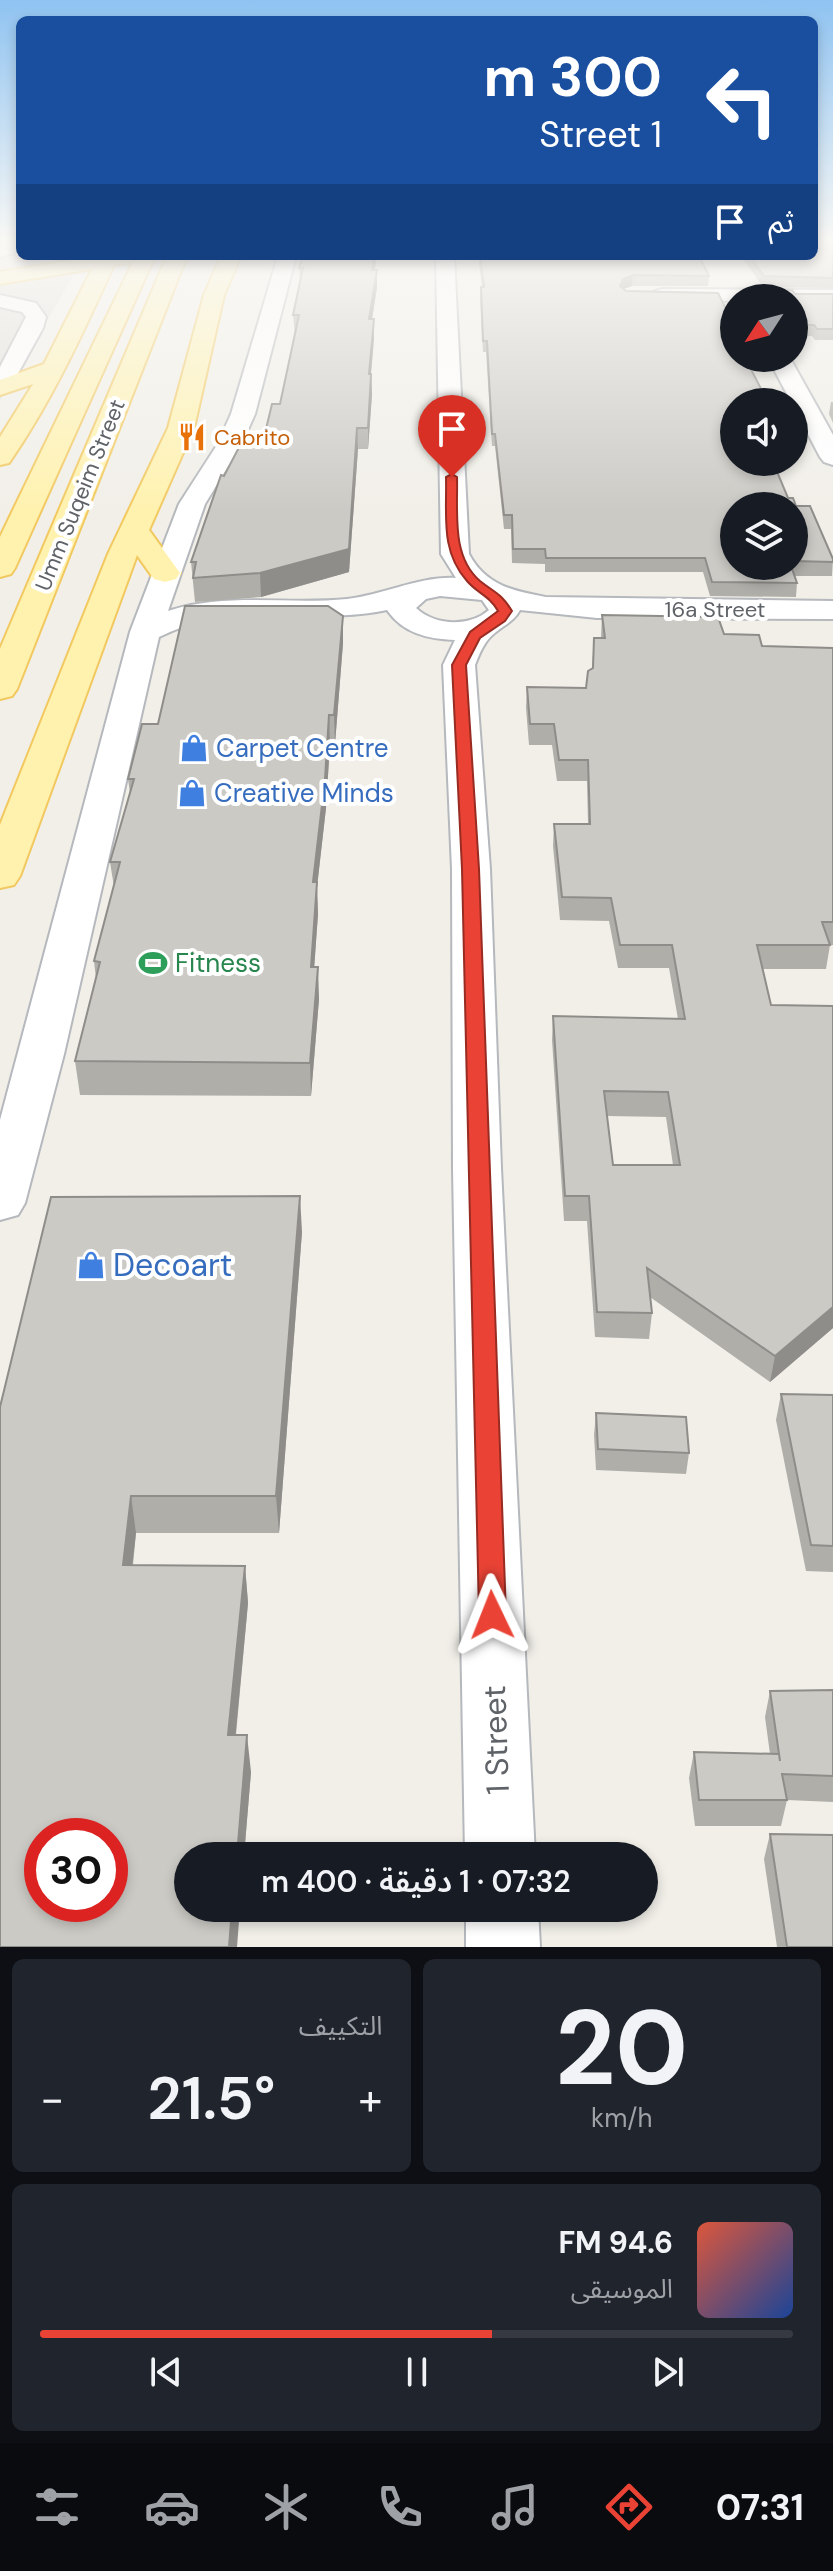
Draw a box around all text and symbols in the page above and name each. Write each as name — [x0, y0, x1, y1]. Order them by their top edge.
text: 300 m — [484, 40, 662, 113]
icon: left — [690, 48, 794, 152]
text: 1 Street — [539, 111, 662, 158]
icon: arrive — [708, 200, 752, 244]
text: ثم — [768, 202, 794, 241]
north arrow — [720, 284, 808, 372]
map controls — [720, 284, 808, 580]
button: sound — [720, 388, 808, 476]
street label: Umm Suqeim Street — [28, 395, 132, 595]
pin — [418, 395, 486, 477]
icon: arrive — [430, 407, 474, 451]
restaurant icon: Cabrito — [177, 422, 207, 452]
place label: Cabrito — [214, 423, 290, 452]
button: layers — [720, 492, 808, 580]
street label: 16a Street — [665, 595, 765, 624]
place label: Carpet Centre — [216, 731, 389, 765]
shop icon: Carpet Centre — [179, 733, 209, 763]
place label: Creative Minds — [214, 776, 394, 810]
shop icon: Creative Minds — [177, 778, 207, 808]
place label: Fitness — [175, 946, 261, 980]
sports icon: Fitness — [138, 948, 168, 978]
place label: Decoart — [113, 1244, 232, 1286]
shop icon: Decoart — [76, 1250, 106, 1280]
position arrow — [450, 1573, 534, 1657]
street label: 1 Street — [473, 1685, 519, 1795]
speed limit sign: 30 — [24, 1818, 128, 1922]
text: 07:32 · 1 دقيقة · 400 m — [261, 1862, 571, 1901]
text: 20 — [555, 1981, 688, 2116]
text: التكييف — [299, 2009, 383, 2043]
text: 21.5° — [147, 2059, 275, 2138]
text: − — [40, 2070, 64, 2128]
text: + — [358, 2070, 382, 2128]
text: km/h — [591, 2101, 652, 2135]
text: 94.6 FM — [558, 2223, 673, 2262]
text: الموسيقى — [571, 2272, 673, 2306]
icon: previous — [144, 2350, 188, 2394]
icon: pause — [395, 2350, 439, 2394]
icon: next — [646, 2350, 690, 2394]
icon: filters — [29, 2479, 85, 2535]
icon: car — [144, 2479, 200, 2535]
icon: climate — [258, 2479, 314, 2535]
icon: phone — [372, 2479, 428, 2535]
icon: music — [487, 2479, 543, 2535]
icon: directions — [601, 2479, 657, 2535]
text: 07:31 — [716, 2484, 804, 2531]

